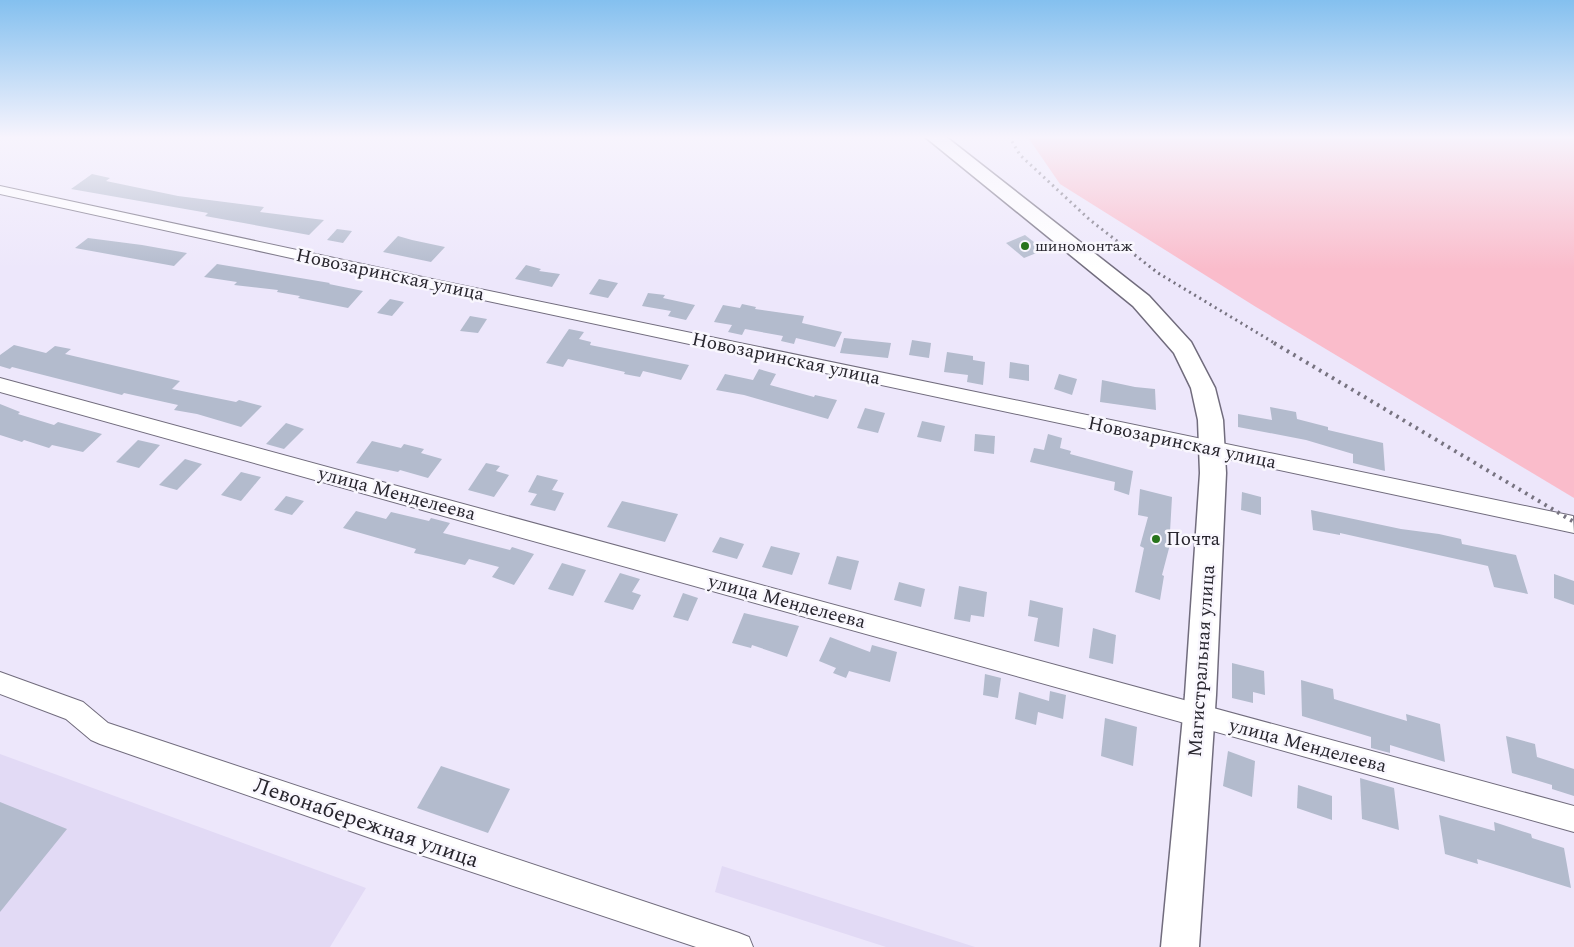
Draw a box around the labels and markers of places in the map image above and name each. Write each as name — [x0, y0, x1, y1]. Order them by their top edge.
place label: шиномонтаж — [1035, 234, 1134, 258]
marker: шиномонтаж — [1019, 240, 1031, 252]
place label: Почта — [1166, 525, 1221, 554]
marker: Почта — [1150, 533, 1162, 545]

